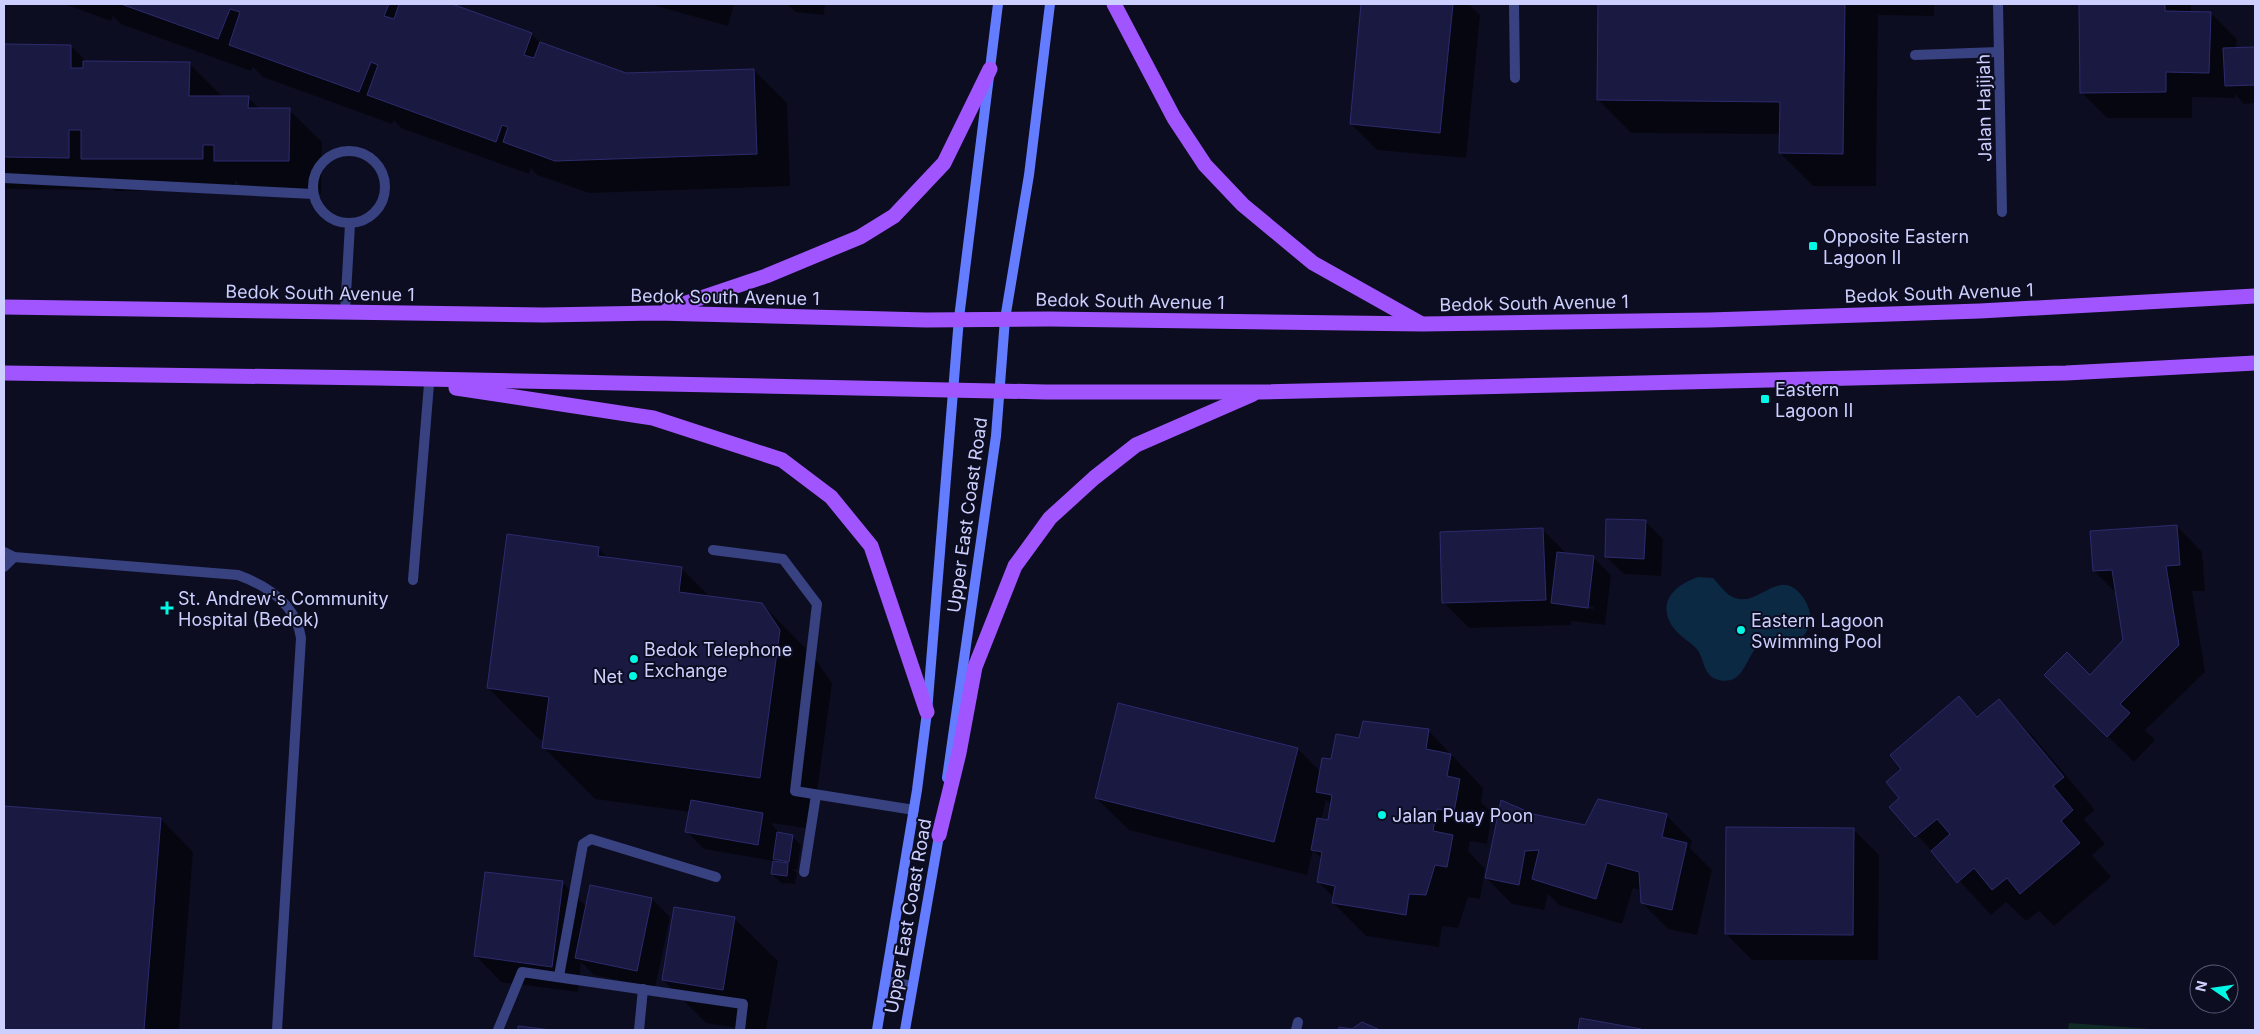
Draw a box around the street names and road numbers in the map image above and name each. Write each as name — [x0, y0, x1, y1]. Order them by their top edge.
street label: Jalan Hajijah — [1973, 54, 1995, 162]
street label: Bedok South Avenue 1 — [1844, 279, 2034, 307]
street label: Bedok South Avenue 1 — [225, 281, 415, 305]
street label: Bedok South Avenue 1 — [630, 285, 820, 309]
street label: Bedok South Avenue 1 — [1035, 289, 1225, 313]
street label: Bedok South Avenue 1 — [1439, 291, 1629, 315]
street label: Upper East Coast Road — [943, 416, 991, 614]
street label: Upper East Coast Road — [881, 817, 935, 1015]

